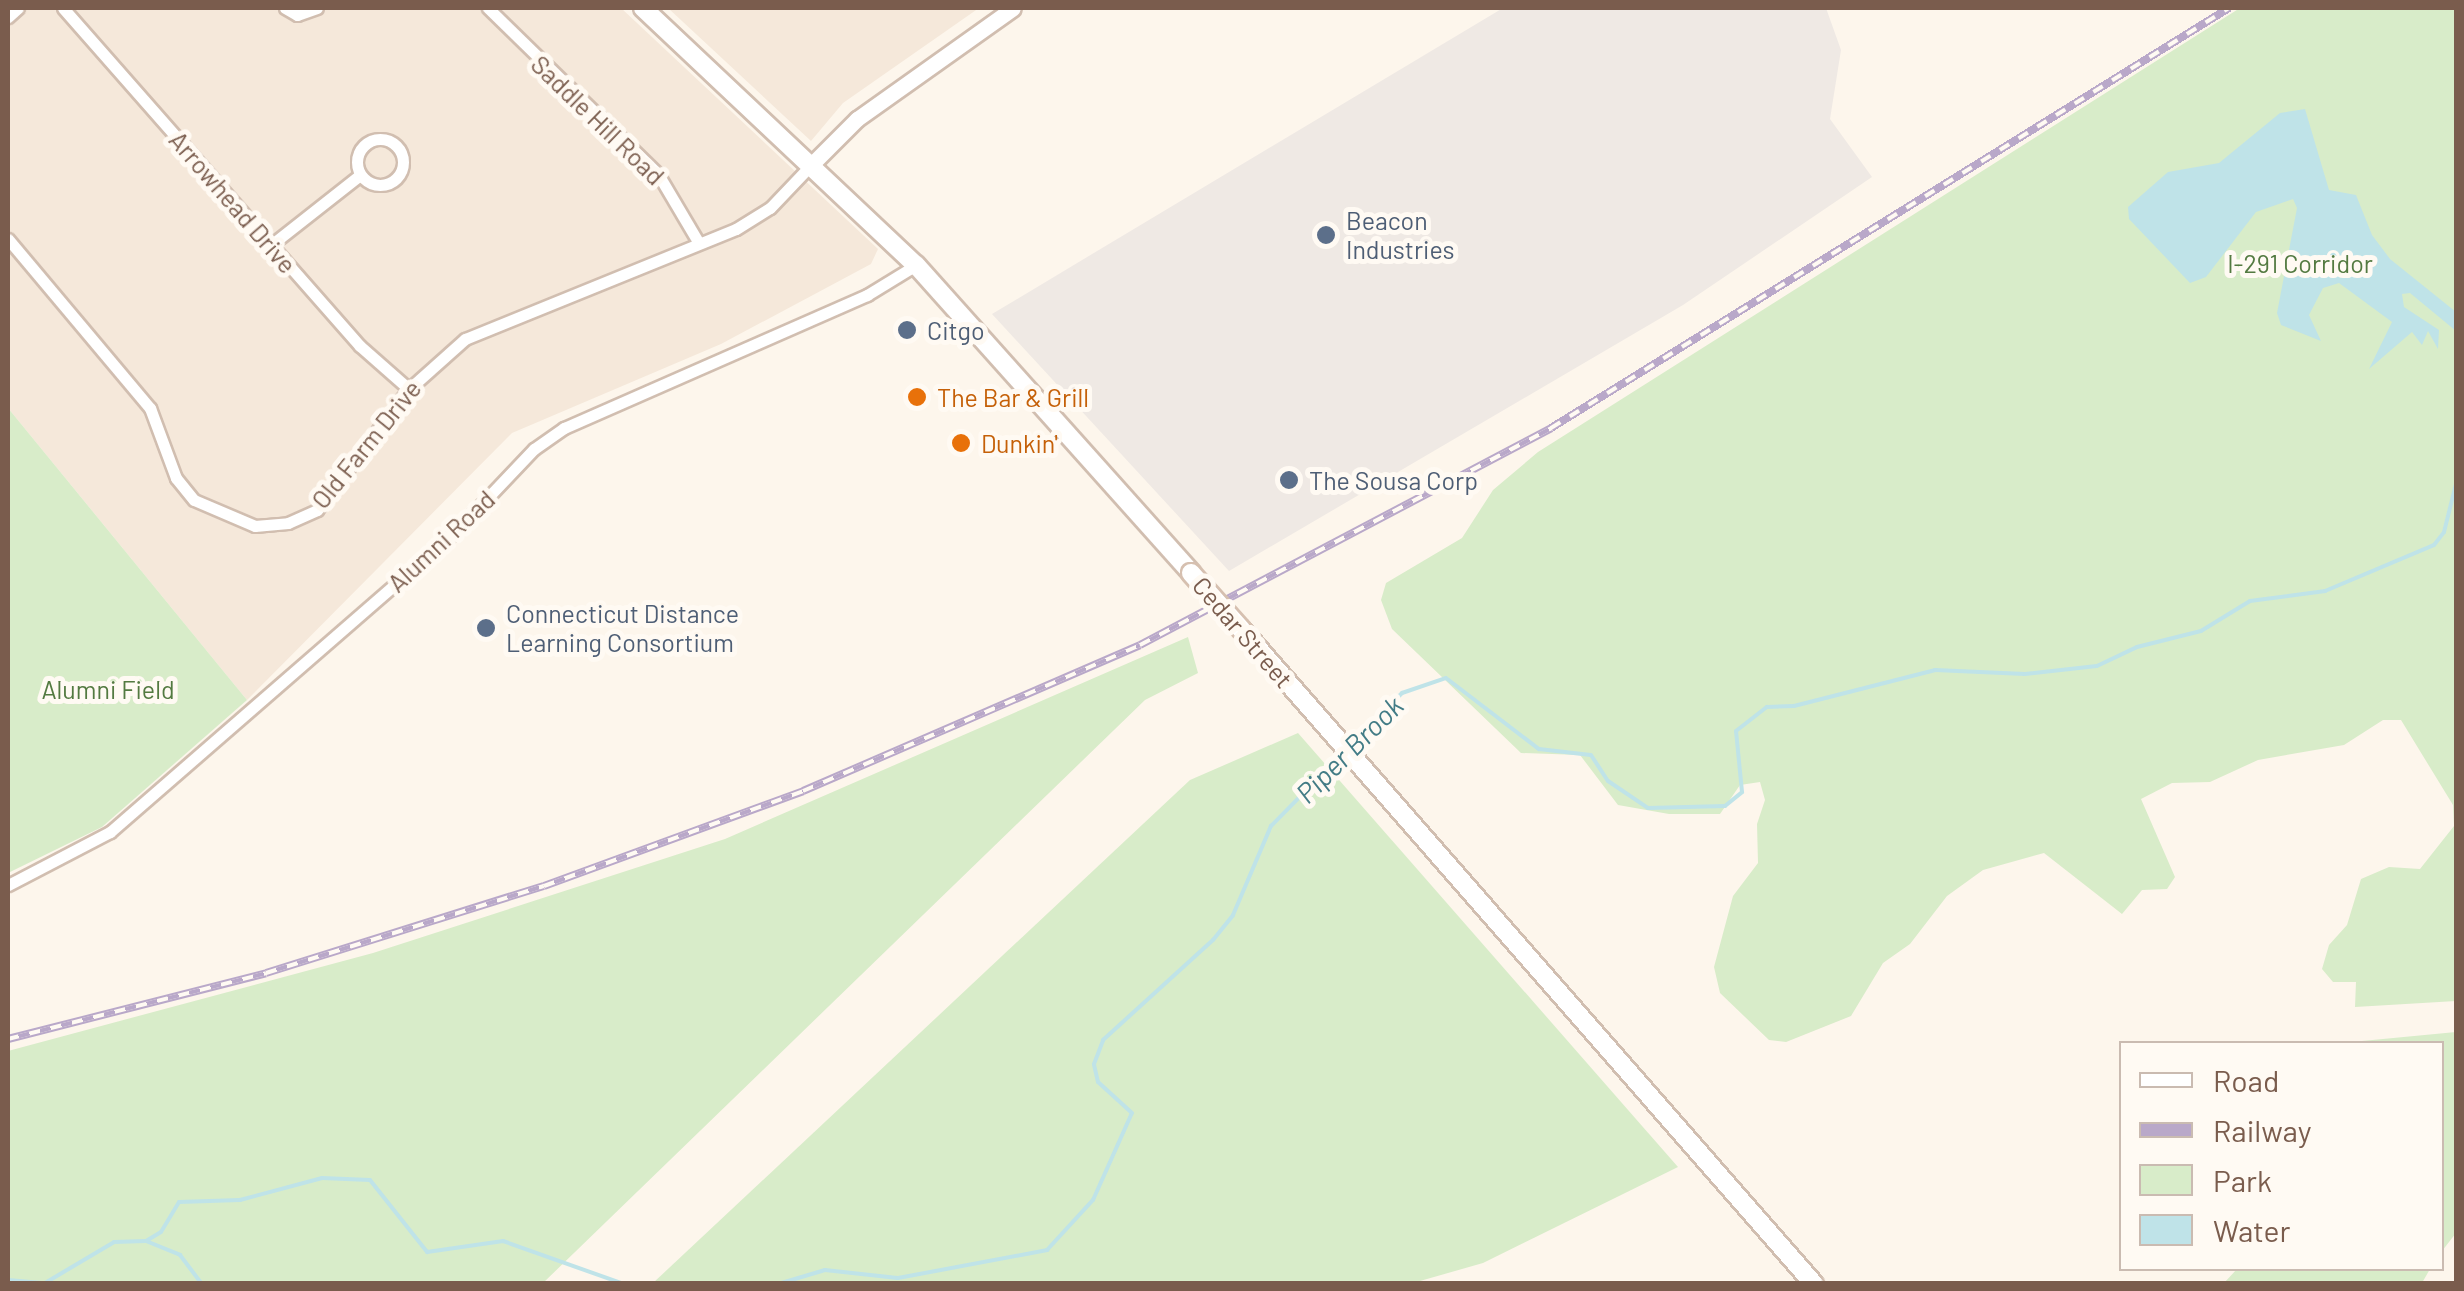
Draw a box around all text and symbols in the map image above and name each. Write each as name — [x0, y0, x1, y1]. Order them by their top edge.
street label: Saddle Hill Road — [525, 49, 671, 191]
street label: Arrowhead Drive — [163, 125, 303, 279]
place label: Beacon Industries — [1346, 206, 1455, 265]
marker: Beacon Industries — [1315, 224, 1337, 246]
park label: I-291 Corridor — [2227, 248, 2373, 278]
place label: Citgo — [927, 315, 984, 345]
marker: Citgo — [896, 319, 918, 341]
street label: Old Farm Drive — [305, 374, 427, 514]
place label: The Bar & Grill — [937, 382, 1089, 412]
marker: The Bar & Grill — [906, 386, 928, 408]
place label: Dunkin' — [981, 428, 1058, 458]
marker: Dunkin' — [950, 432, 972, 454]
place label: The Sousa Corp — [1309, 465, 1478, 495]
marker: The Sousa Corp — [1278, 469, 1300, 491]
street label: Alumni Road — [381, 484, 501, 598]
street label: Cedar Street — [1187, 570, 1299, 694]
place label: Connecticut Distance Learning Consortium — [506, 599, 739, 658]
marker: Connecticut Distance Learning Consortium — [475, 617, 497, 639]
park label: Alumni Field — [41, 674, 175, 704]
water label: Piper Brook — [1288, 688, 1410, 810]
legend — [2119, 1041, 2444, 1271]
text: Road — [2213, 1062, 2279, 1098]
text: Railway — [2213, 1112, 2312, 1148]
text: Park — [2213, 1162, 2272, 1198]
text: Water — [2213, 1212, 2291, 1248]

